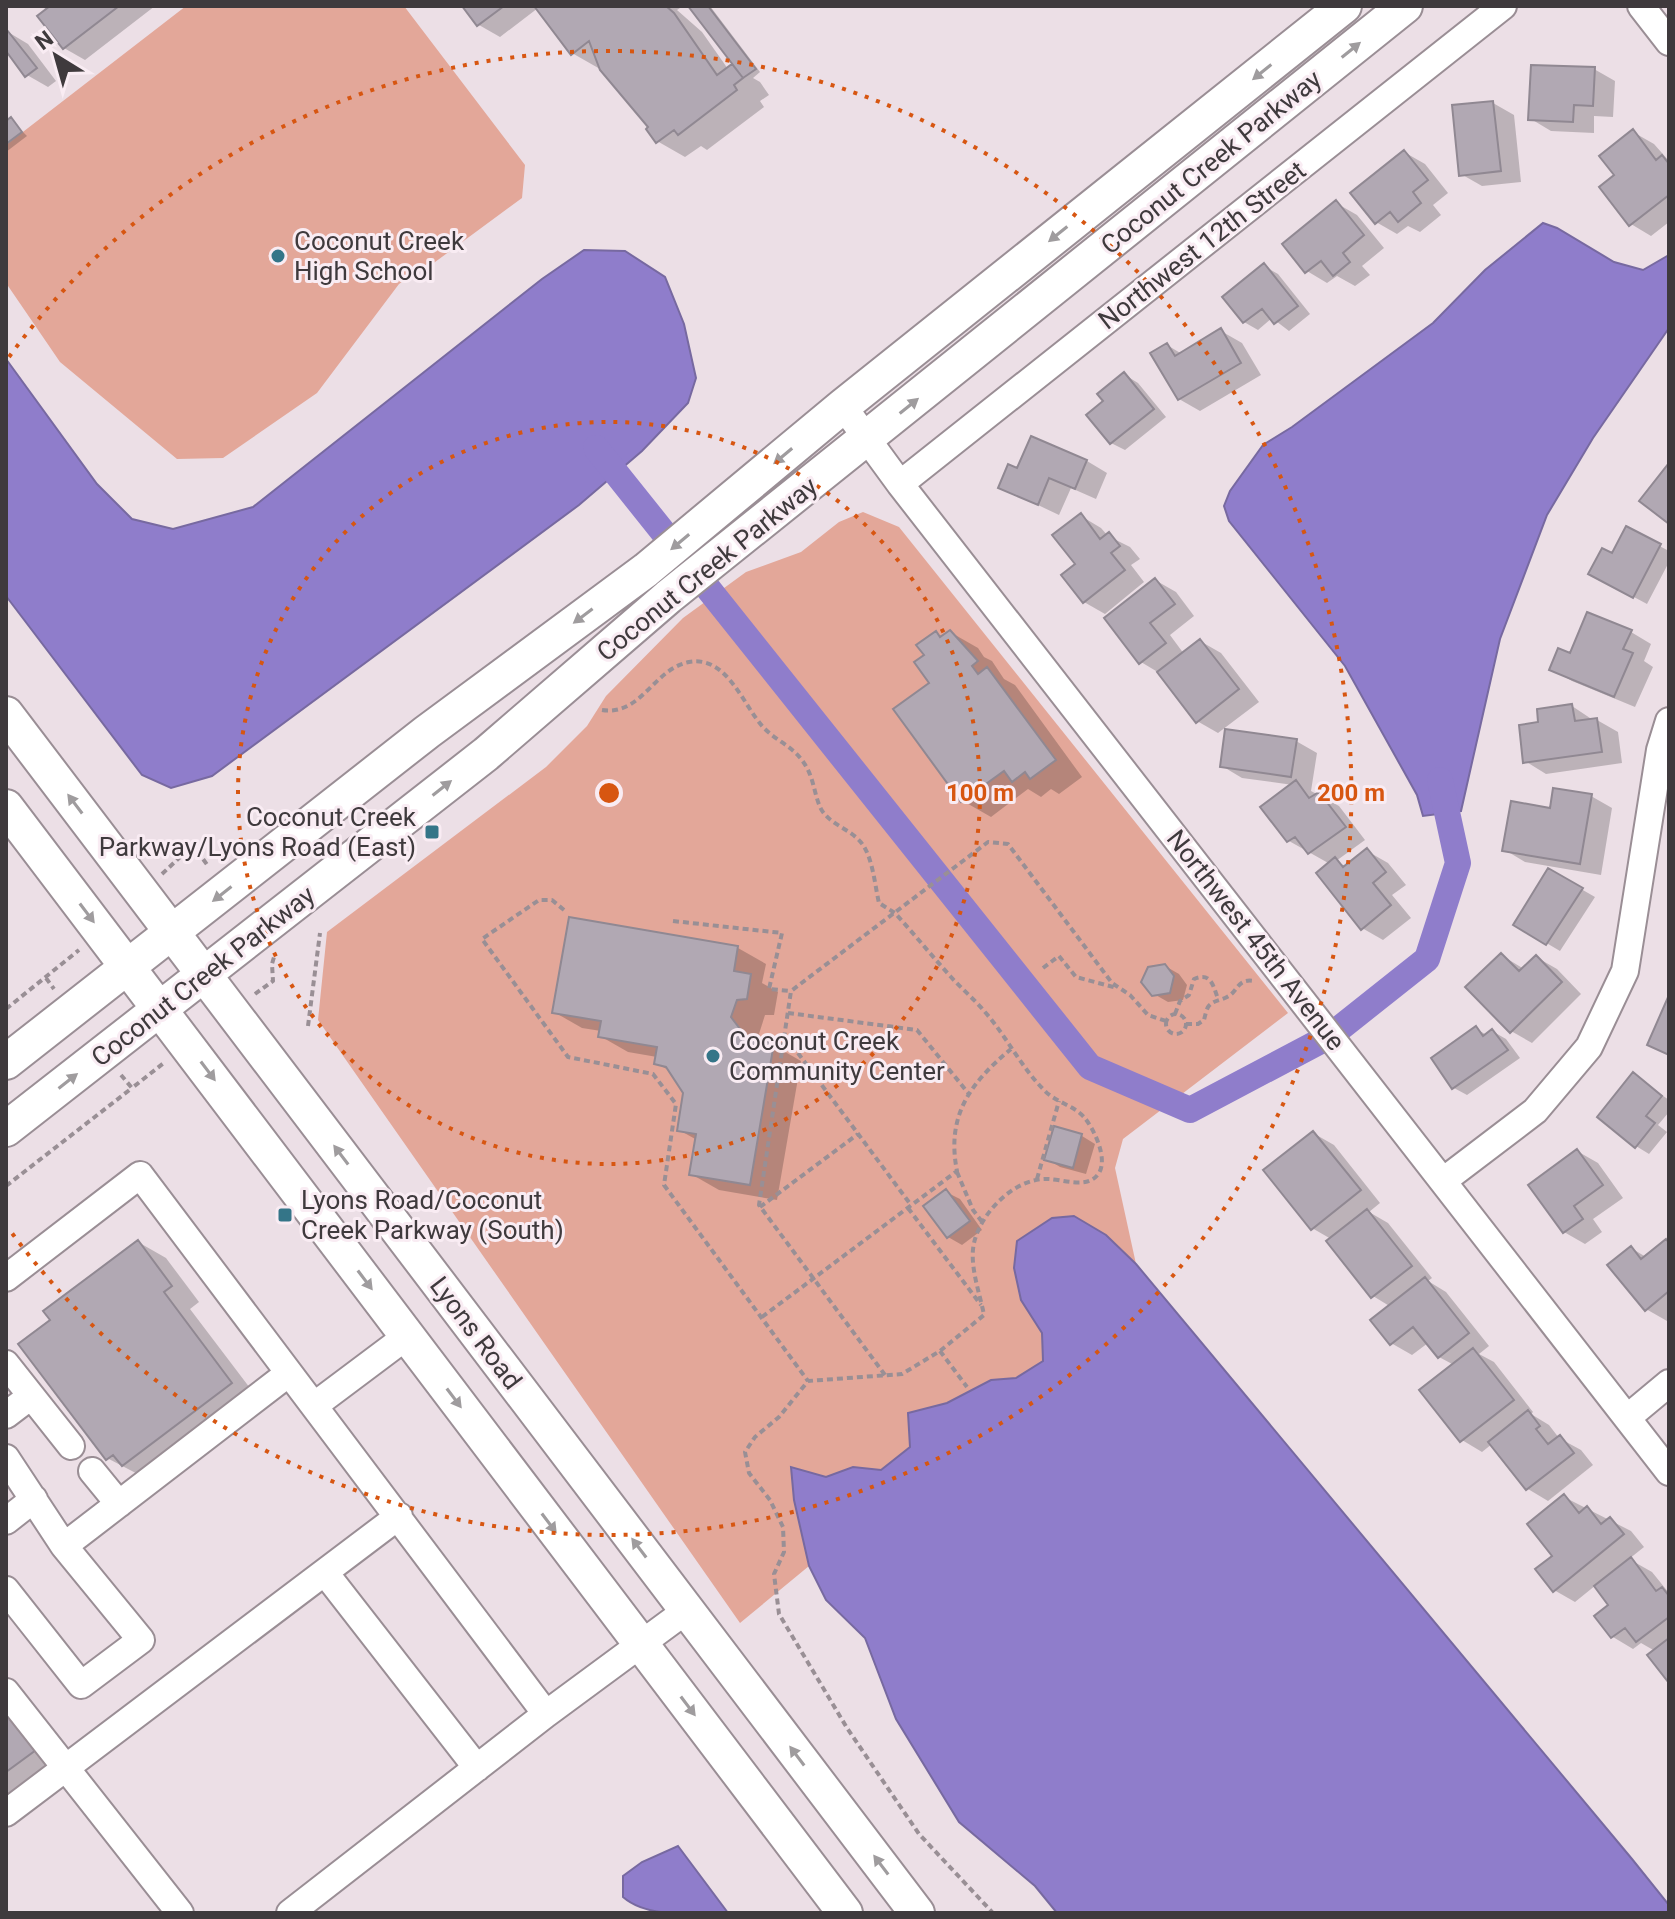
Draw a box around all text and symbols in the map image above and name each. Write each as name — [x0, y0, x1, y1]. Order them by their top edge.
north arrow — [16, 16, 96, 96]
text: N — [31, 26, 58, 55]
one-way arrow — [1341, 42, 1361, 58]
one-way arrow — [1252, 63, 1272, 80]
street label: Coconut Creek Parkway — [1095, 64, 1327, 260]
street label: Northwest 12th Street — [1093, 155, 1311, 335]
place label: Coconut Creek High School — [294, 226, 465, 286]
one-way arrow — [1048, 226, 1068, 242]
marker: Coconut Creek High School — [269, 247, 287, 265]
one-way arrow — [898, 398, 918, 415]
one-way arrow — [774, 447, 794, 464]
street label: Coconut Creek Parkway — [591, 471, 823, 667]
one-way arrow — [670, 533, 690, 550]
one-way arrow — [573, 608, 594, 624]
centre of rings — [595, 779, 623, 807]
text: 100 m — [946, 779, 1014, 807]
text: 200 m — [1317, 779, 1385, 807]
one-way arrow — [432, 781, 452, 797]
one-way arrow — [67, 793, 83, 814]
place label: Coconut Creek Parkway/Lyons Road (East) — [99, 802, 417, 862]
marker: Coconut Creek Parkway/Lyons Road (East) — [423, 823, 441, 841]
street label: Northwest 45th Avenue — [1161, 824, 1351, 1056]
street label: Coconut Creek Parkway — [86, 880, 320, 1072]
one-way arrow — [212, 886, 232, 902]
one-way arrow — [79, 903, 94, 924]
place label: Coconut Creek Community Center — [729, 1026, 945, 1086]
marker: Coconut Creek Community Center — [704, 1047, 722, 1065]
one-way arrow — [199, 1061, 215, 1081]
one-way arrow — [58, 1073, 78, 1090]
one-way arrow — [333, 1144, 349, 1165]
place label: Lyons Road/Coconut Creek Parkway (South) — [301, 1185, 564, 1245]
marker: Lyons Road/Coconut Creek Parkway (South) — [276, 1206, 294, 1224]
one-way arrow — [356, 1270, 372, 1290]
street label: Lyons Road — [424, 1271, 528, 1395]
one-way arrow — [445, 1387, 461, 1408]
one-way arrow — [541, 1512, 556, 1533]
one-way arrow — [632, 1537, 648, 1558]
one-way arrow — [680, 1695, 696, 1716]
one-way arrow — [790, 1745, 806, 1766]
one-way arrow — [873, 1855, 889, 1875]

